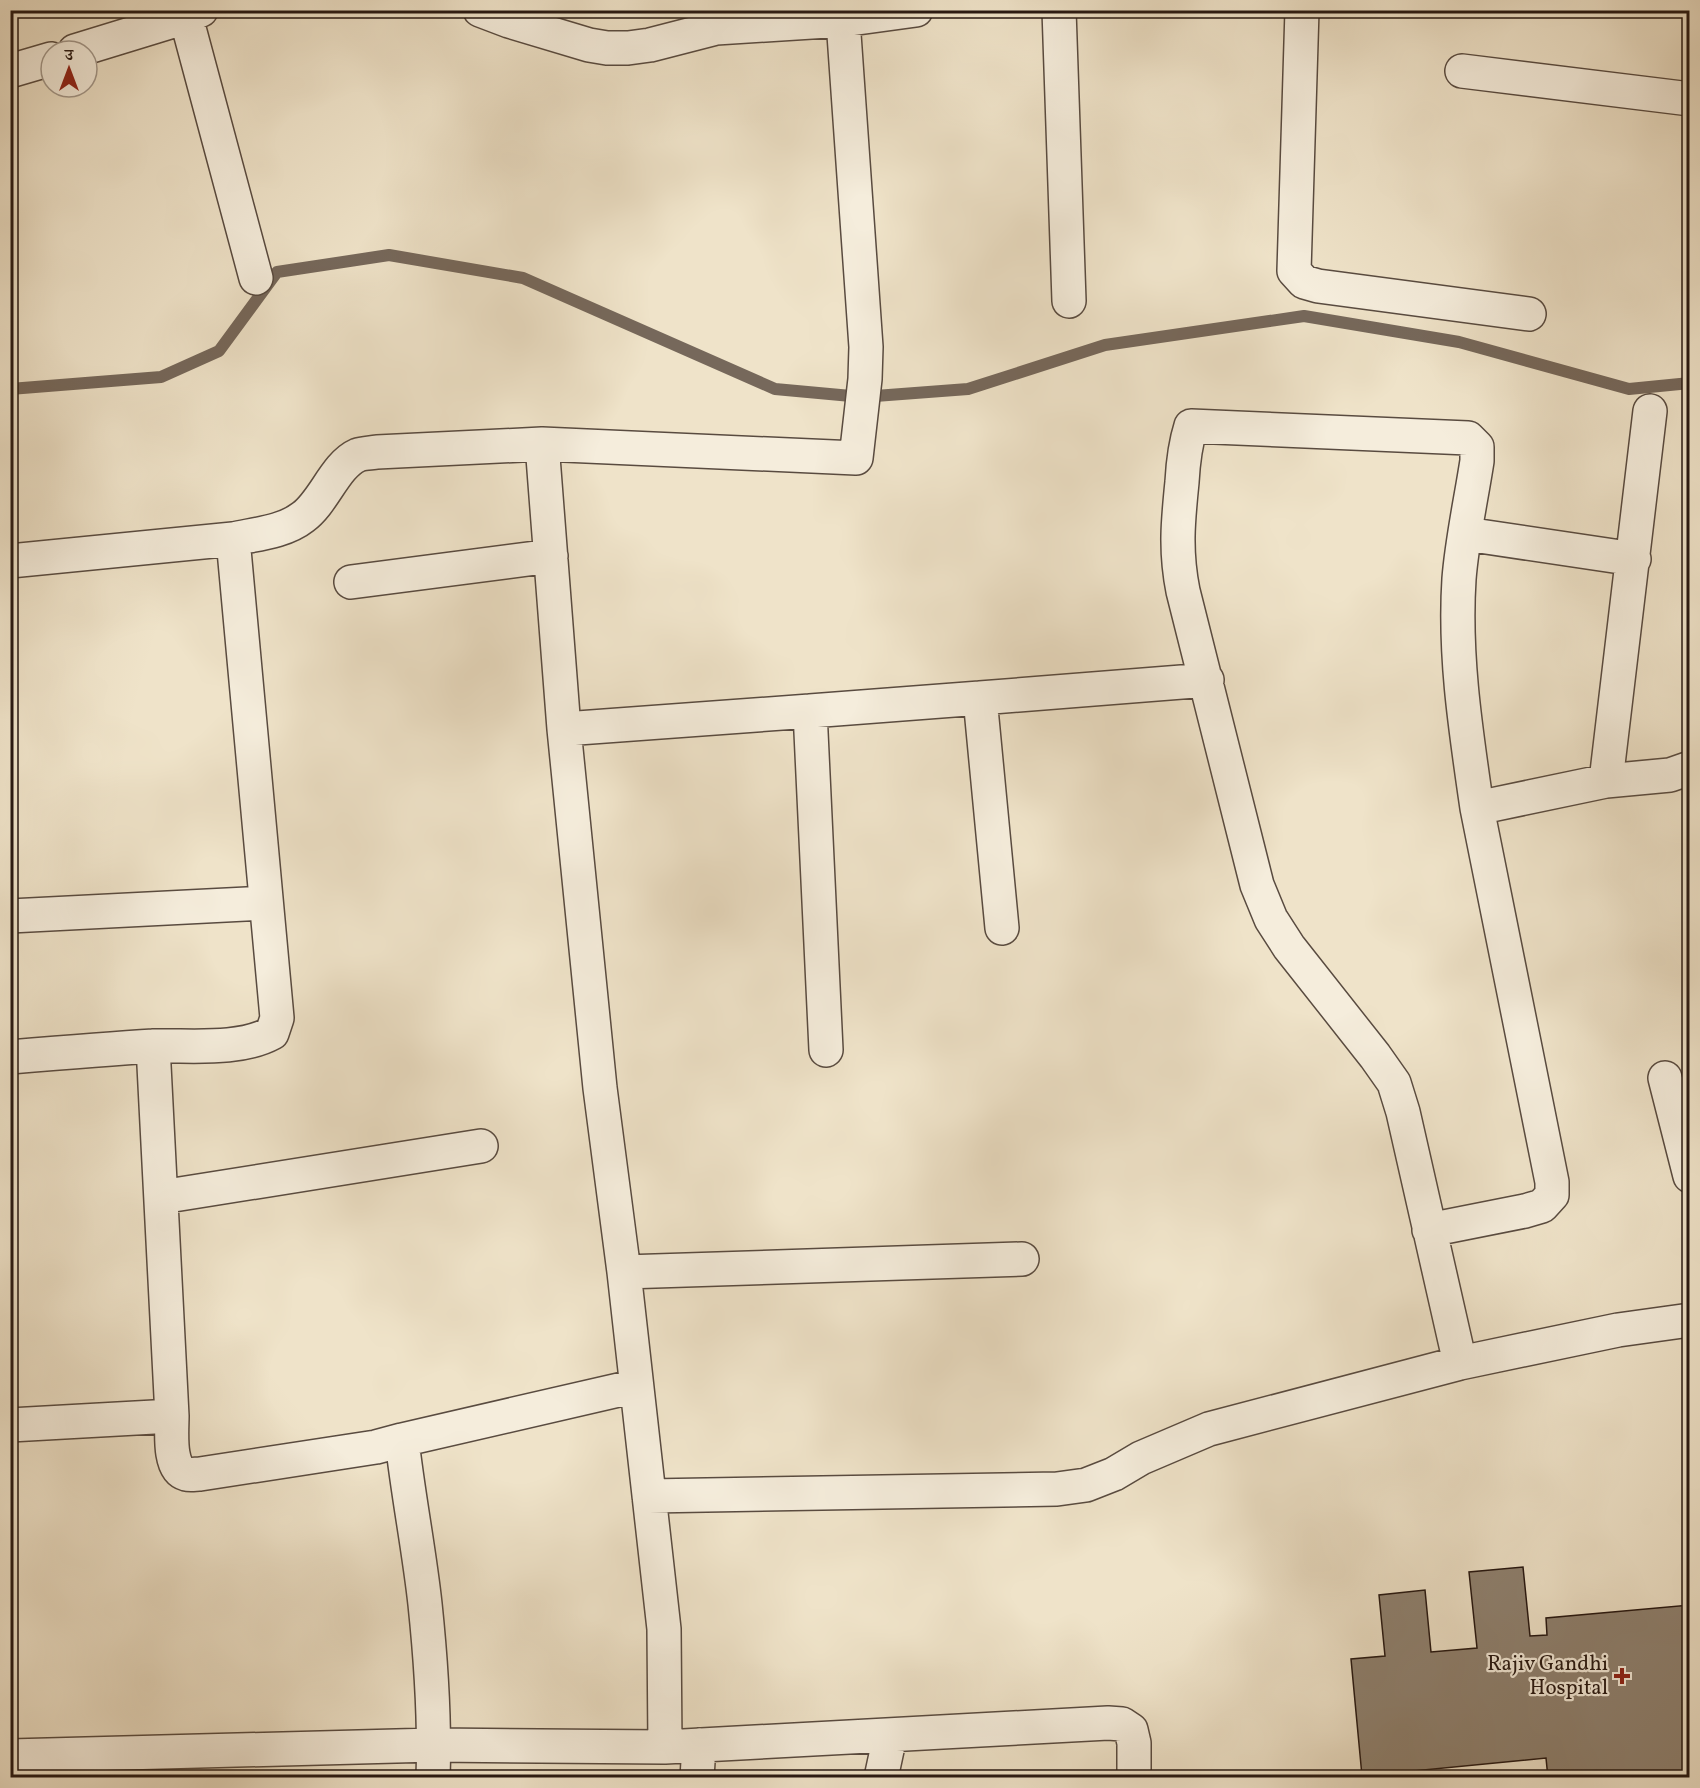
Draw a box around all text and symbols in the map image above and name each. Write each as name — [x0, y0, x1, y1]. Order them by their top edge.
north arrow — [39, 39, 99, 99]
text: उ — [64, 45, 75, 67]
place label: Rajiv Gandhi Hospital — [1487, 1650, 1608, 1703]
marker: Rajiv Gandhi Hospital — [1613, 1667, 1631, 1685]

